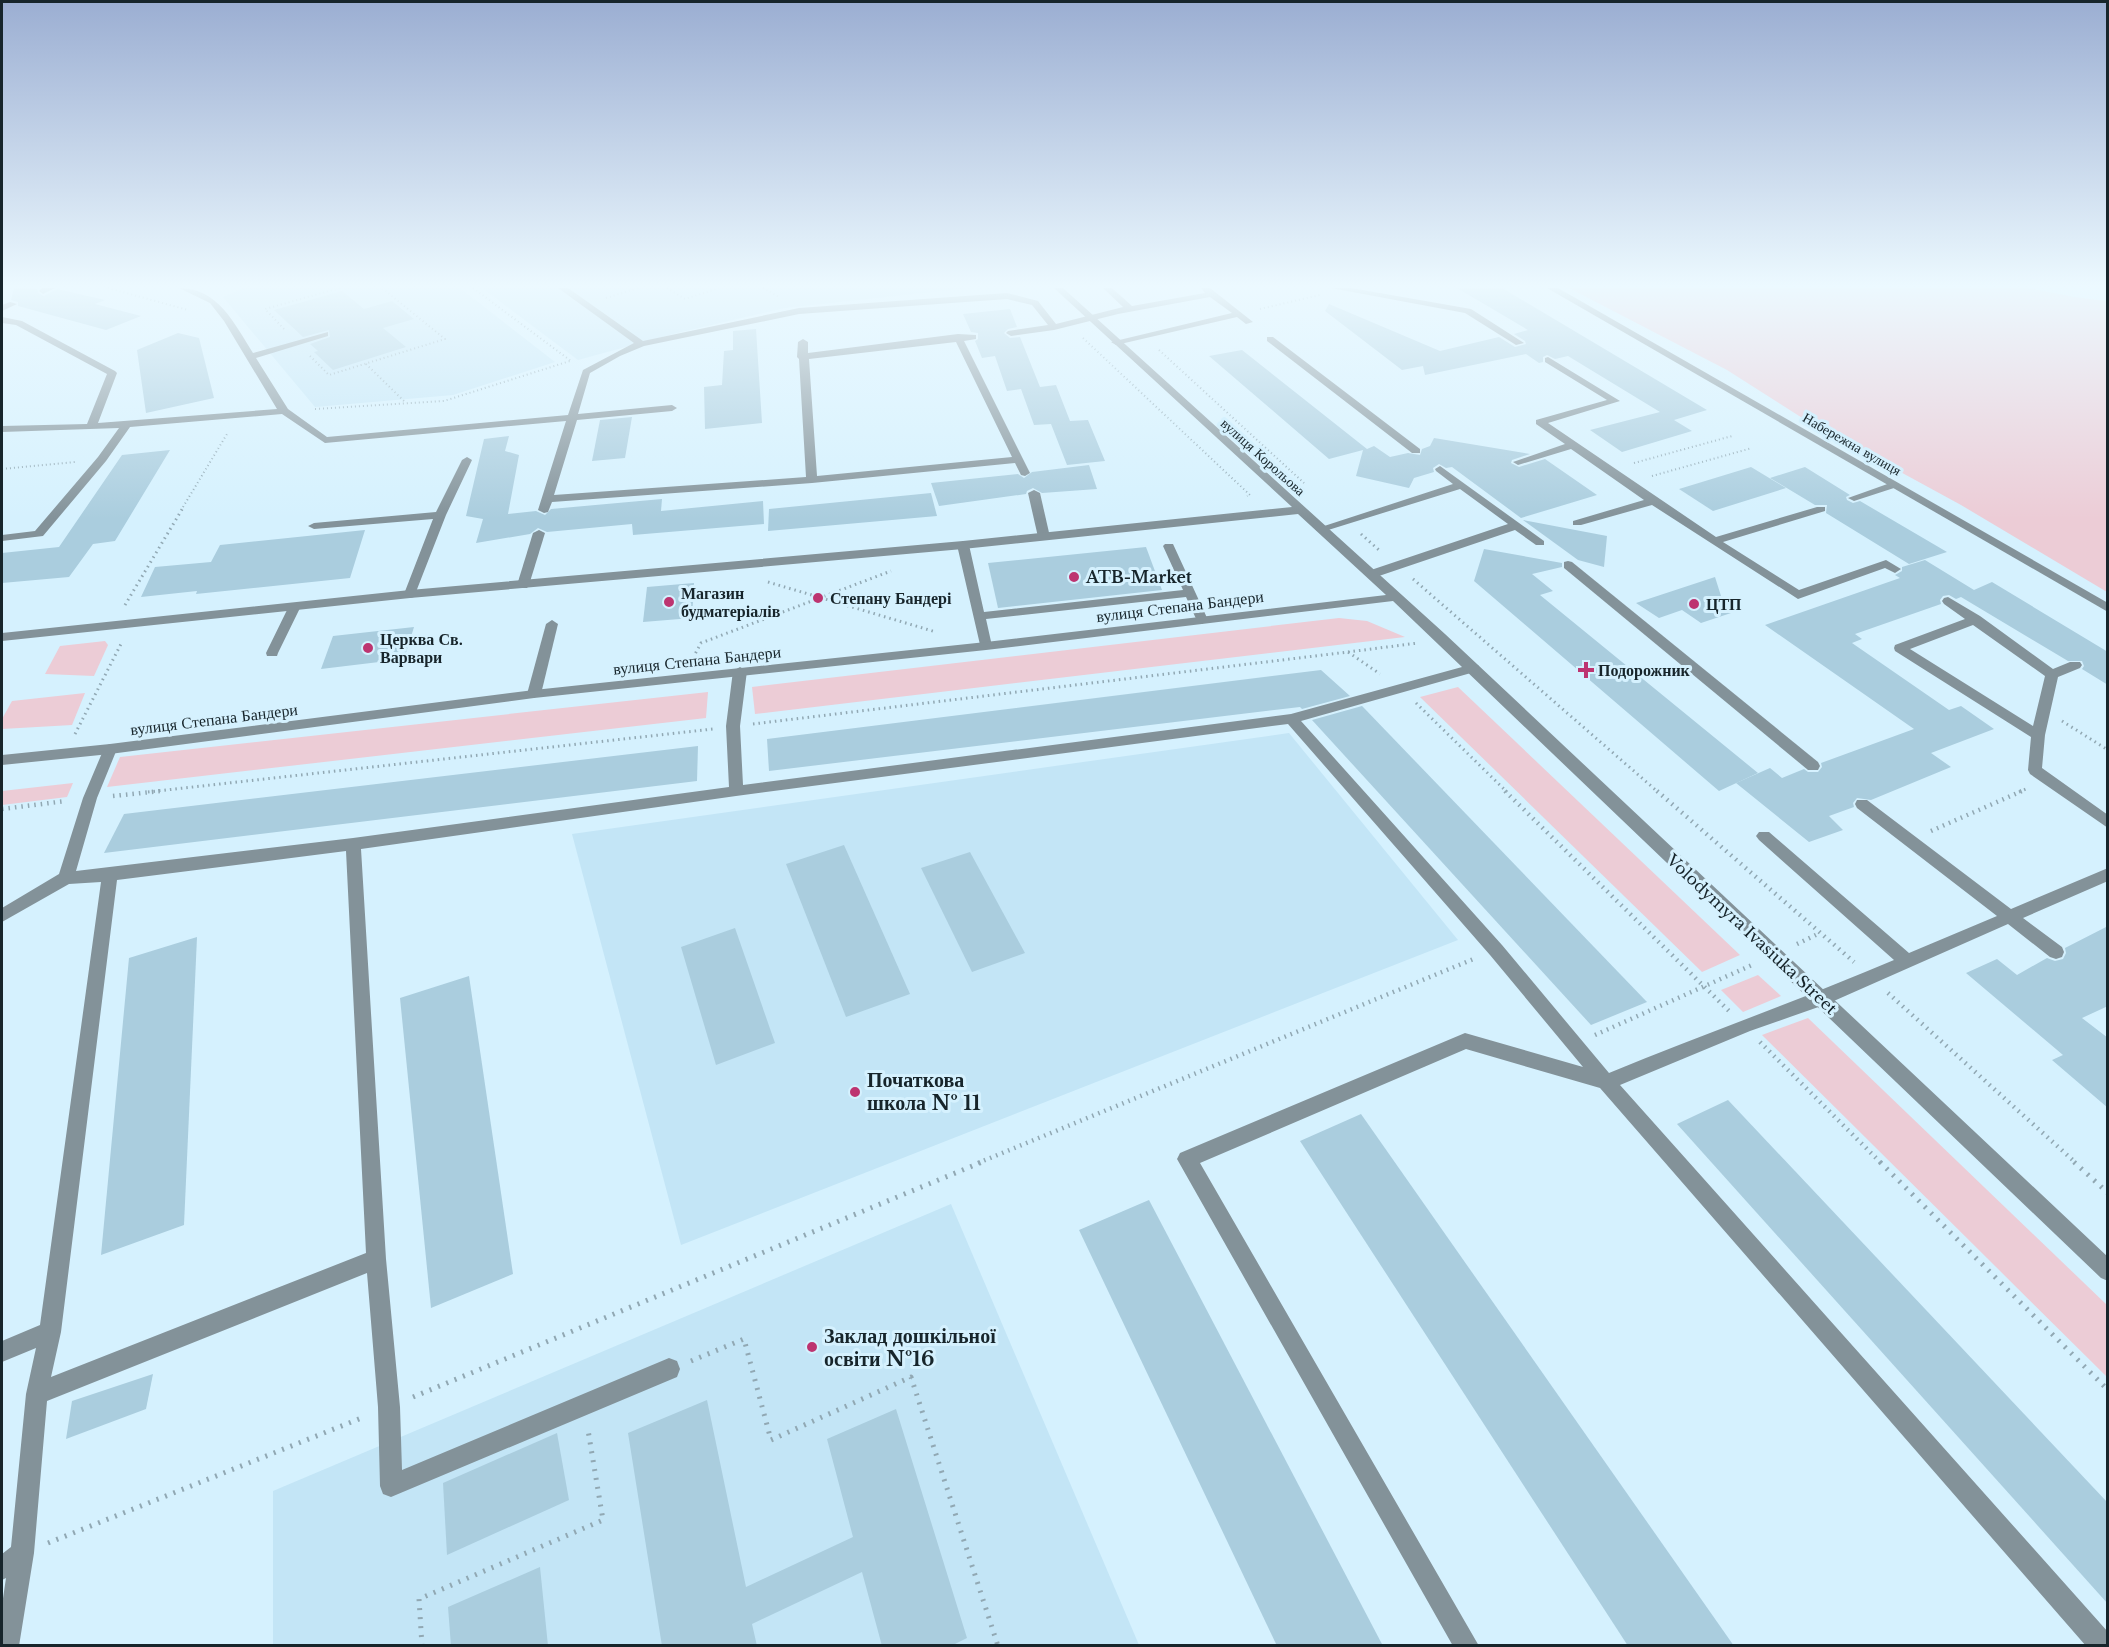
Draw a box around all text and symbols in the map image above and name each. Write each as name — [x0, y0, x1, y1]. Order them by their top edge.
street label: Набережна вулиця — [1799, 408, 1905, 480]
street label: вулиця Корольова — [1217, 414, 1310, 500]
place label: ATB-Market — [1085, 567, 1193, 587]
marker: ATB-Market — [1067, 570, 1081, 584]
place label: Магазин будматеріалів — [681, 583, 781, 621]
street label: вулиця Степана Бандери — [1095, 586, 1265, 626]
place label: Степану Бандері — [830, 588, 952, 608]
marker: Степану Бандері — [811, 591, 825, 605]
place label: ЦТП — [1706, 594, 1742, 614]
marker: Магазин будматеріалів — [662, 595, 676, 609]
marker: ЦТП — [1687, 597, 1701, 611]
place label: Церква Св. Варвари — [380, 629, 463, 667]
marker: Церква Св. Варвари — [361, 641, 375, 655]
street label: вулиця Степана Бандери — [612, 641, 782, 679]
place label: Подорожник — [1598, 660, 1691, 680]
marker: Подорожник — [1579, 663, 1593, 677]
street label: вулиця Степана Бандери — [129, 699, 299, 739]
street label: Volodymyra Ivasiuka Street — [1662, 849, 1841, 1018]
place label: Початкова школа № 11 — [867, 1068, 981, 1115]
marker: Початкова школа № 11 — [848, 1085, 862, 1099]
place label: Заклад дошкільної освіти №16 — [824, 1324, 996, 1371]
marker: Заклад дошкільної освіти №16 — [805, 1340, 819, 1354]

